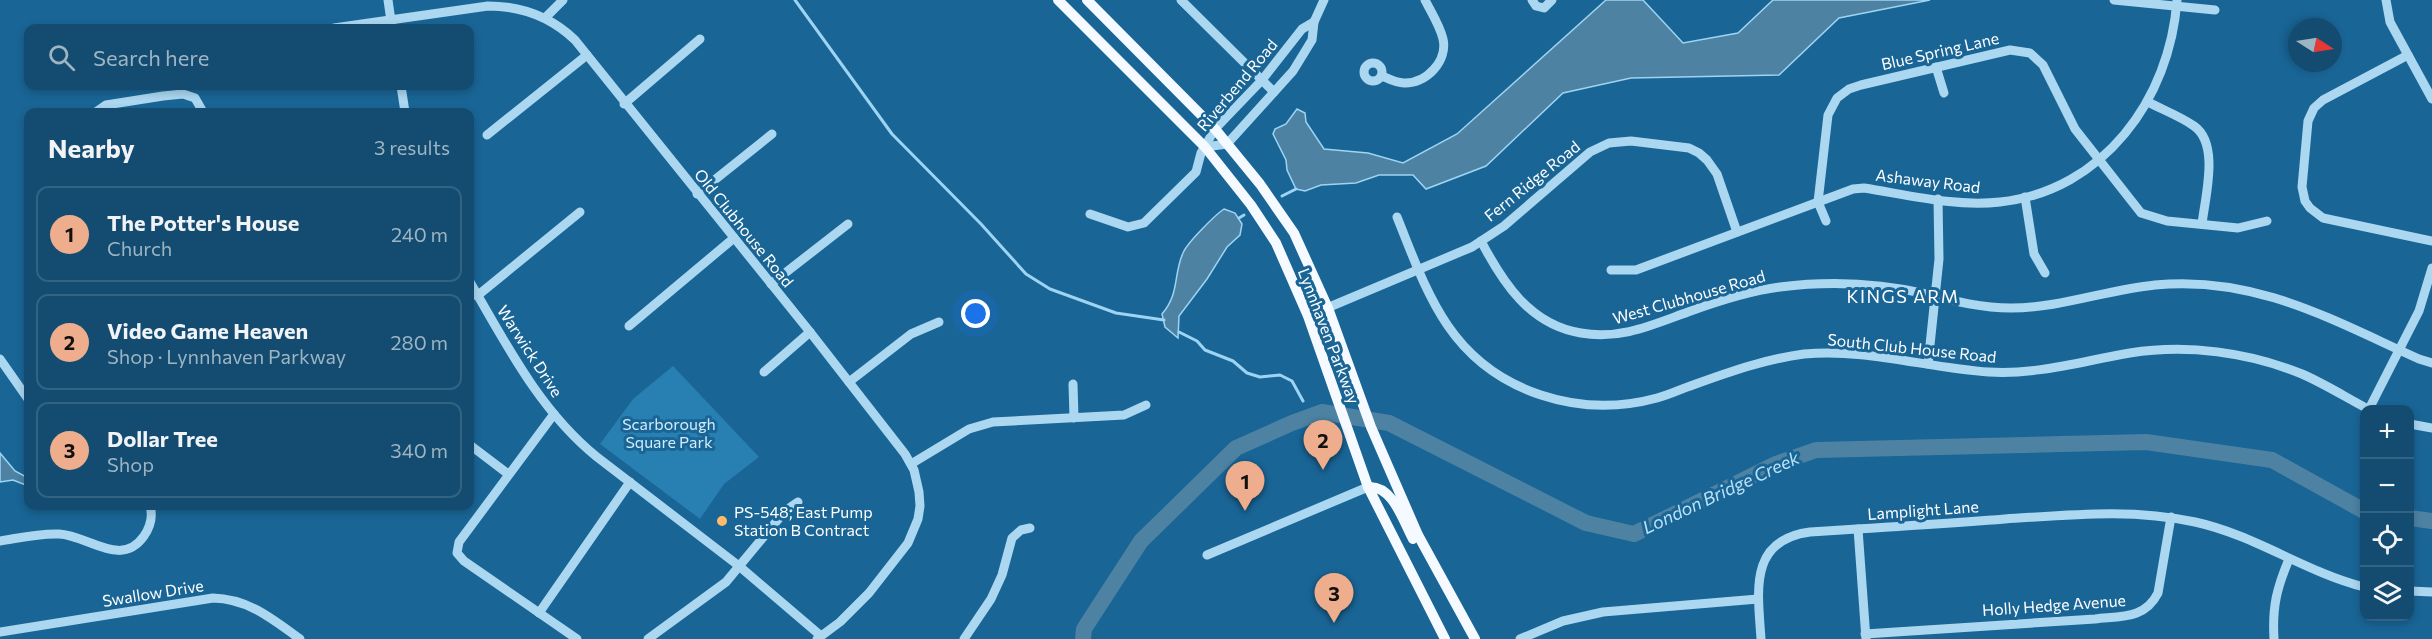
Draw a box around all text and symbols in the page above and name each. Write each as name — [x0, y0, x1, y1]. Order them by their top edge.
north arrow — [2288, 18, 2342, 72]
search box — [24, 24, 474, 90]
street label: Blue Spring Lane — [1879, 28, 2001, 73]
street label: Riverbend Road — [1193, 35, 1281, 135]
icon: search — [45, 41, 78, 74]
text: Search here — [93, 44, 209, 71]
text: Nearby — [48, 132, 135, 163]
text: 3 results — [374, 135, 450, 159]
street label: Fern Ridge Road — [1480, 136, 1583, 225]
street label: Old Clubhouse Road — [691, 165, 798, 291]
street label: Ashaway Road — [1875, 165, 1981, 196]
text: The Potter's House — [107, 209, 299, 236]
text: 1 — [65, 222, 74, 246]
text: 240 m — [391, 222, 448, 246]
text: Church — [107, 236, 172, 260]
street label: Lynnhaven Parkway — [1295, 265, 1364, 406]
street label: West Clubhouse Road — [1610, 266, 1767, 327]
district label: KINGS ARM — [1846, 285, 1960, 307]
your location — [961, 299, 990, 328]
street label: Warwick Drive — [494, 301, 567, 400]
text: Video Game Heaven — [107, 317, 308, 344]
street label: South Club House Road — [1827, 329, 1997, 366]
text: 2 — [64, 330, 75, 354]
text: 280 m — [390, 330, 448, 354]
text: Shop · Lynnhaven Parkway — [107, 344, 346, 368]
map controls — [2360, 405, 2414, 621]
button: + — [2360, 405, 2414, 459]
park label: Scarborough Square Park — [622, 414, 716, 451]
pin: 2 — [1304, 420, 1342, 470]
text: Dollar Tree — [107, 425, 218, 452]
text: 3 — [64, 438, 75, 462]
text: 340 m — [390, 438, 448, 462]
water label: London Bridge Creek — [1639, 446, 1804, 538]
text: Shop — [107, 452, 154, 476]
button: − — [2360, 459, 2414, 513]
pin: 1 — [1226, 462, 1264, 511]
street label: Lamplight Lane — [1867, 496, 1979, 523]
place label: PS-548; East Pump Station B Contract — [734, 502, 873, 539]
button: locate — [2360, 513, 2414, 567]
marker: PS-548; East Pump Station B Contract — [715, 514, 729, 528]
button: layers — [2360, 567, 2414, 621]
pin: 3 — [1314, 574, 1354, 623]
street label: Swallow Drive — [101, 575, 205, 610]
street label: Holly Hedge Avenue — [1981, 590, 2126, 619]

